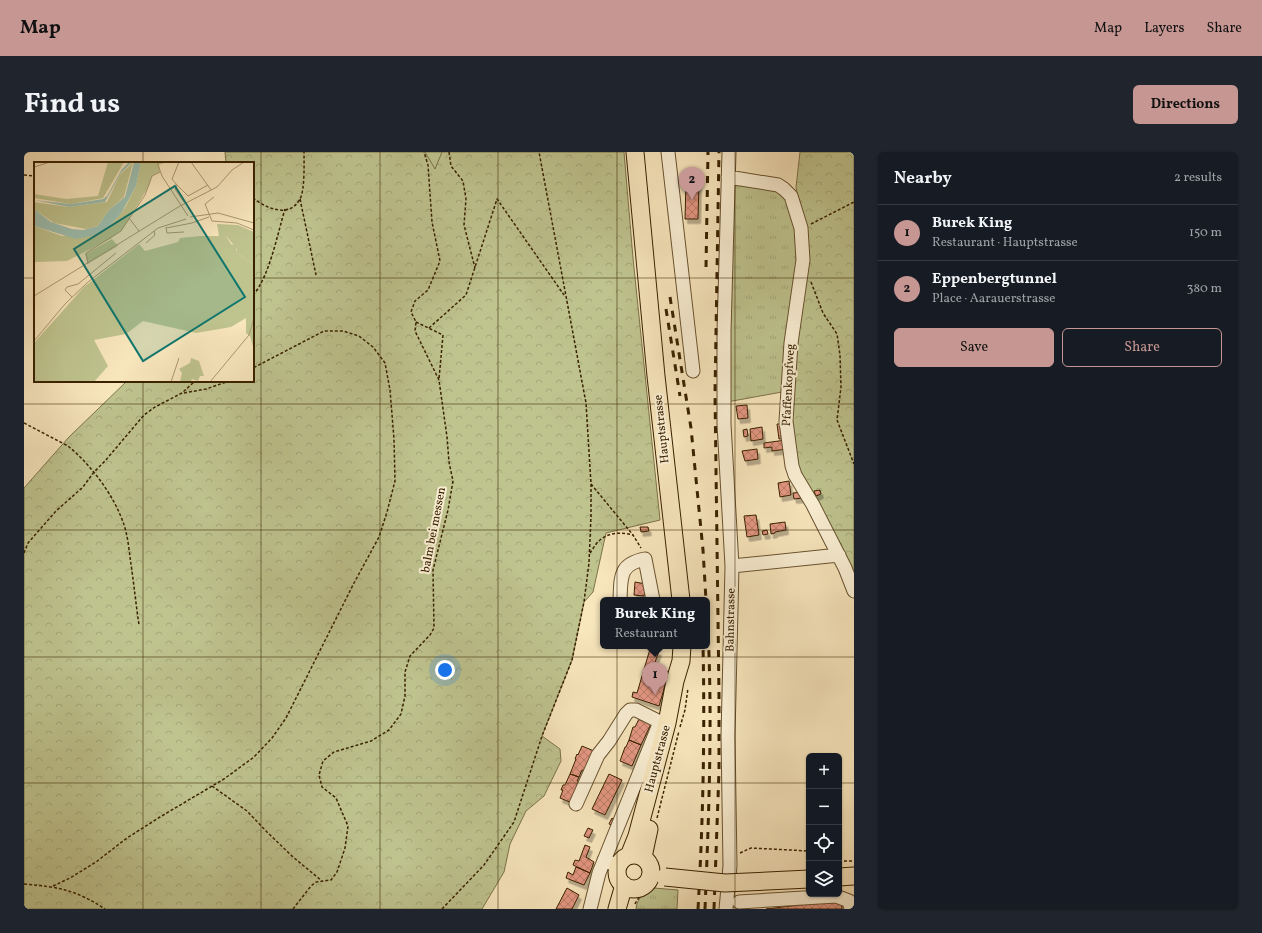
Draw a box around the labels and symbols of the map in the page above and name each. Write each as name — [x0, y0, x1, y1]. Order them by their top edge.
inset map — [34, 162, 254, 382]
pin: 2 — [679, 167, 705, 200]
street label: Pfaffenkopfweg — [779, 343, 799, 427]
street label: Hauptstrasse — [650, 393, 674, 464]
street label: balm bei messen — [418, 486, 450, 574]
street label: Bahnstrasse — [722, 588, 740, 652]
your location — [435, 660, 455, 680]
pin: 1 — [642, 662, 668, 695]
street label: Hauptstrasse — [641, 723, 675, 794]

